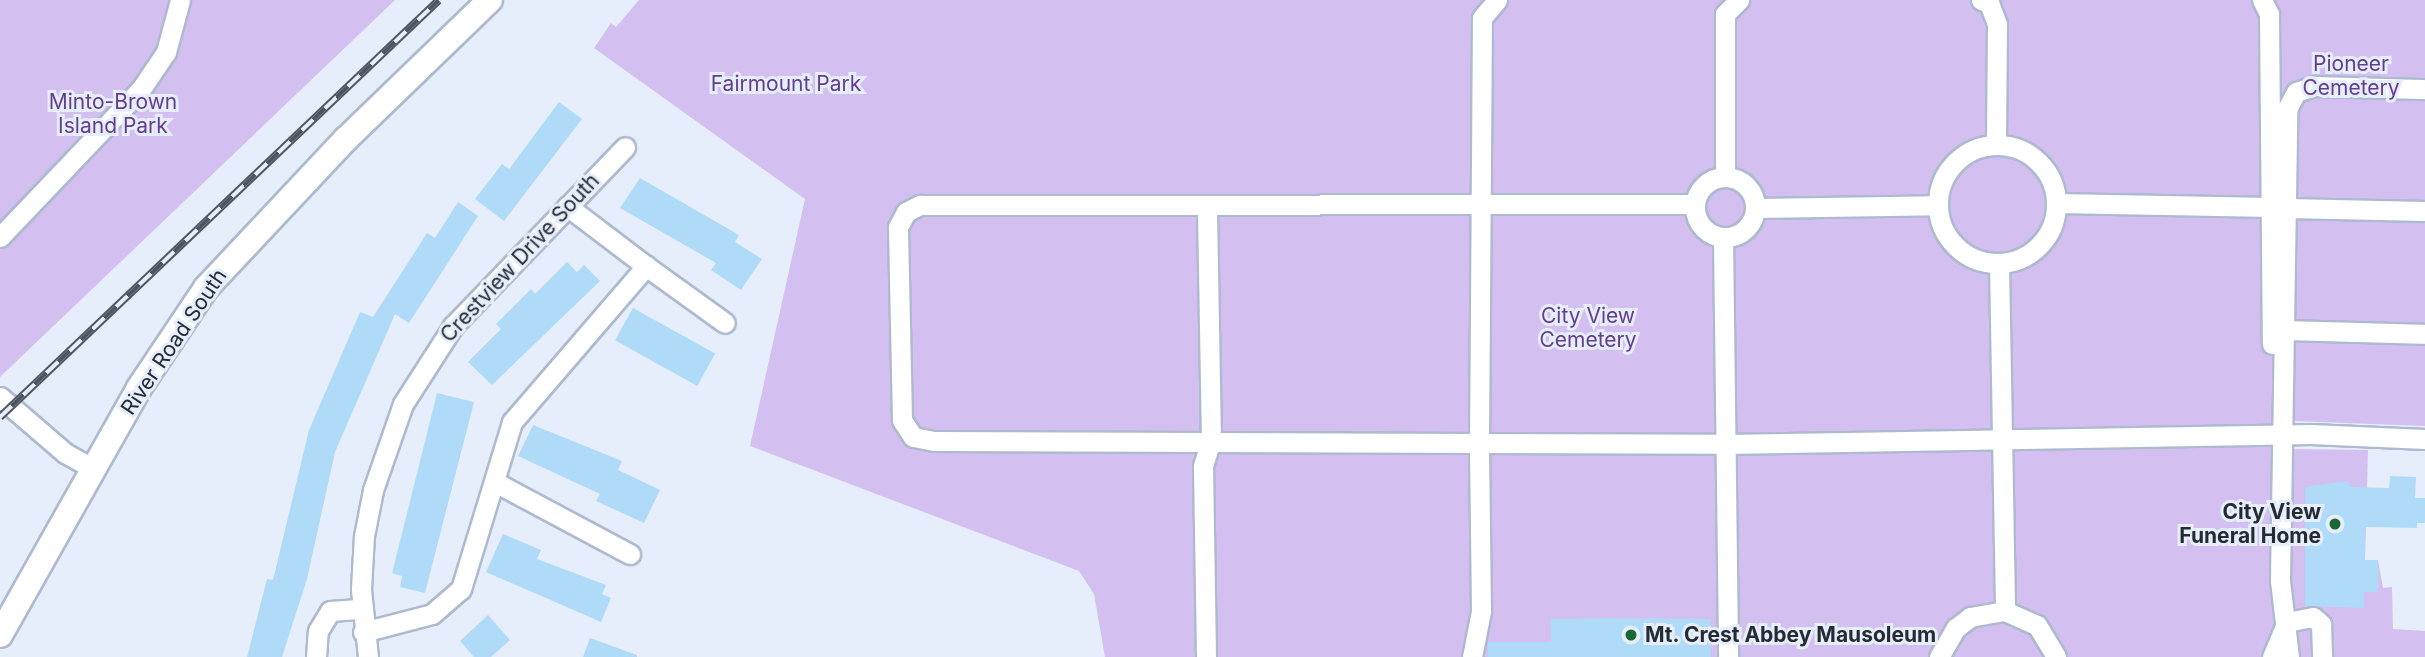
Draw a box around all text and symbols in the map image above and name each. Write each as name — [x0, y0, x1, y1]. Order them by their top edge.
park label: Pioneer Cemetery — [2302, 51, 2400, 101]
park label: Fairmount Park — [711, 71, 861, 97]
park label: Minto-Brown Island Park — [49, 89, 177, 139]
street label: Crestview Drive South — [435, 169, 605, 347]
street label: River Road South — [116, 264, 232, 420]
park label: City View Cemetery — [1539, 303, 1637, 353]
place label: City View Funeral Home — [2179, 499, 2321, 549]
marker: City View Funeral Home — [2327, 516, 2343, 532]
place label: Mt. Crest Abbey Mausoleum — [1645, 622, 1937, 648]
marker: Mt. Crest Abbey Mausoleum — [1623, 627, 1639, 643]

